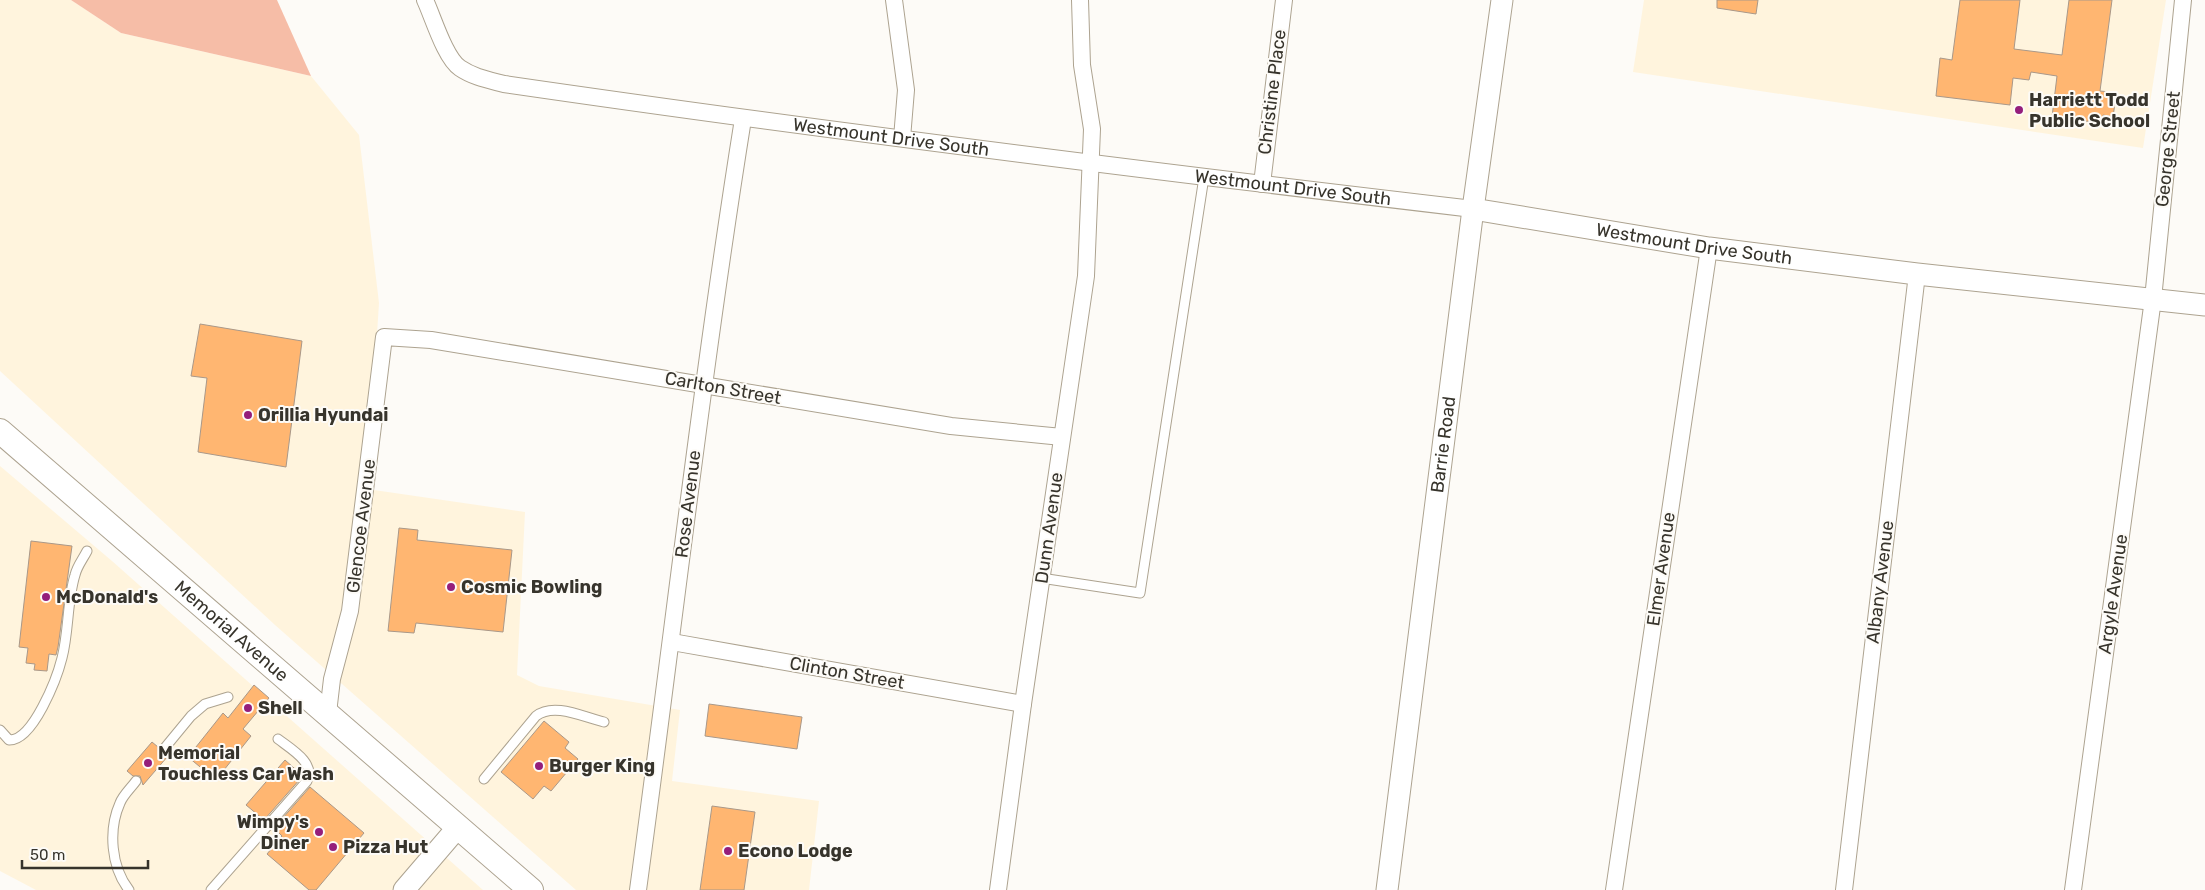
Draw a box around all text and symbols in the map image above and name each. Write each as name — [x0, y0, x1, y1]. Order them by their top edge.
street label: Christine Place — [1253, 28, 1291, 156]
place label: Harriett Todd Public School — [2029, 89, 2150, 132]
street label: George Street — [2151, 90, 2185, 208]
marker: Harriett Todd Public School — [2013, 104, 2025, 116]
street label: Westmount Drive South — [791, 113, 991, 161]
street label: Westmount Drive South — [1193, 165, 1393, 210]
street label: Westmount Drive South — [1595, 219, 1794, 269]
street label: Carlton Street — [663, 367, 783, 409]
street label: Barrie Road — [1426, 395, 1460, 494]
place label: Orillia Hyundai — [258, 404, 388, 426]
marker: Orillia Hyundai — [242, 409, 254, 421]
street label: Rose Avenue — [670, 449, 706, 559]
street label: Glencoe Avenue — [342, 458, 380, 594]
street label: Dunn Avenue — [1030, 471, 1068, 585]
street label: Elmer Avenue — [1642, 511, 1680, 627]
street label: Albany Avenue — [1862, 519, 1898, 645]
street label: Argyle Avenue — [2094, 533, 2132, 655]
street label: Memorial Avenue — [170, 576, 293, 686]
place label: Cosmic Bowling — [461, 576, 602, 598]
marker: Cosmic Bowling — [445, 581, 457, 593]
place label: McDonald's — [56, 586, 158, 608]
marker: McDonald's — [40, 591, 52, 603]
street label: Clinton Street — [788, 652, 906, 694]
place label: Shell — [258, 697, 303, 719]
marker: Shell — [242, 702, 254, 714]
place label: Memorial Touchless Car Wash — [158, 742, 334, 785]
place label: Burger King — [549, 755, 655, 777]
marker: Memorial Touchless Car Wash — [142, 757, 154, 769]
marker: Burger King — [533, 760, 545, 772]
place label: Wimpy's Diner — [237, 811, 309, 854]
marker: Wimpy's Diner — [313, 826, 325, 838]
place label: Pizza Hut — [343, 836, 428, 858]
scale bar — [22, 838, 149, 870]
place label: Econo Lodge — [738, 840, 853, 862]
marker: Pizza Hut — [327, 841, 339, 853]
marker: Econo Lodge — [722, 845, 734, 857]
text: 50 m — [30, 846, 65, 864]

